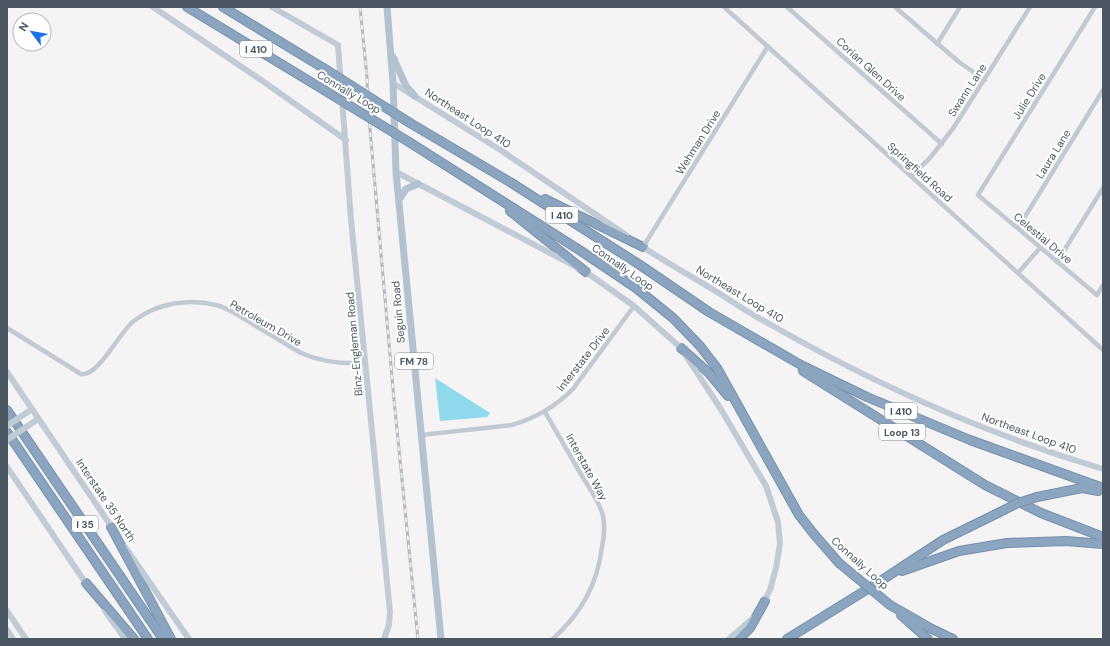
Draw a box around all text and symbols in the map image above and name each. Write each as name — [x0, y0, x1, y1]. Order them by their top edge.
north arrow — [12, 12, 52, 52]
text: N — [15, 20, 32, 34]
street label: Corian Glen Drive — [833, 34, 909, 104]
road number: I 410 — [240, 41, 272, 57]
street label: Swann Lane — [945, 61, 989, 119]
street label: Connally Loop — [314, 67, 384, 117]
street label: Julie Drive — [1009, 70, 1049, 122]
street label: Northeast Loop 410 — [422, 85, 514, 151]
street label: Wehman Drive — [673, 107, 723, 177]
street label: Laura Lane — [1032, 127, 1074, 181]
street label: Springfield Road — [885, 139, 956, 205]
road number: I 410 — [546, 207, 578, 223]
street label: Celestial Drive — [1011, 209, 1075, 267]
street label: Connally Loop — [589, 240, 657, 294]
street label: Northeast Loop 410 — [694, 262, 786, 326]
street label: Seguin Road — [388, 280, 408, 344]
street label: Binz-Engleman Road — [342, 291, 366, 397]
street label: Petroleum Drive — [228, 297, 304, 349]
street label: Interstate Drive — [553, 324, 613, 394]
road number: FM 78 — [395, 353, 433, 369]
road number: I 410 — [885, 403, 917, 419]
street label: Northeast Loop 410 — [980, 409, 1078, 457]
road number: Loop 13 — [879, 424, 925, 440]
street label: Interstate Way — [563, 431, 611, 503]
street label: Interstate 35 North — [73, 456, 139, 544]
road number: I 35 — [72, 516, 98, 532]
street label: Connally Loop — [828, 534, 892, 593]

